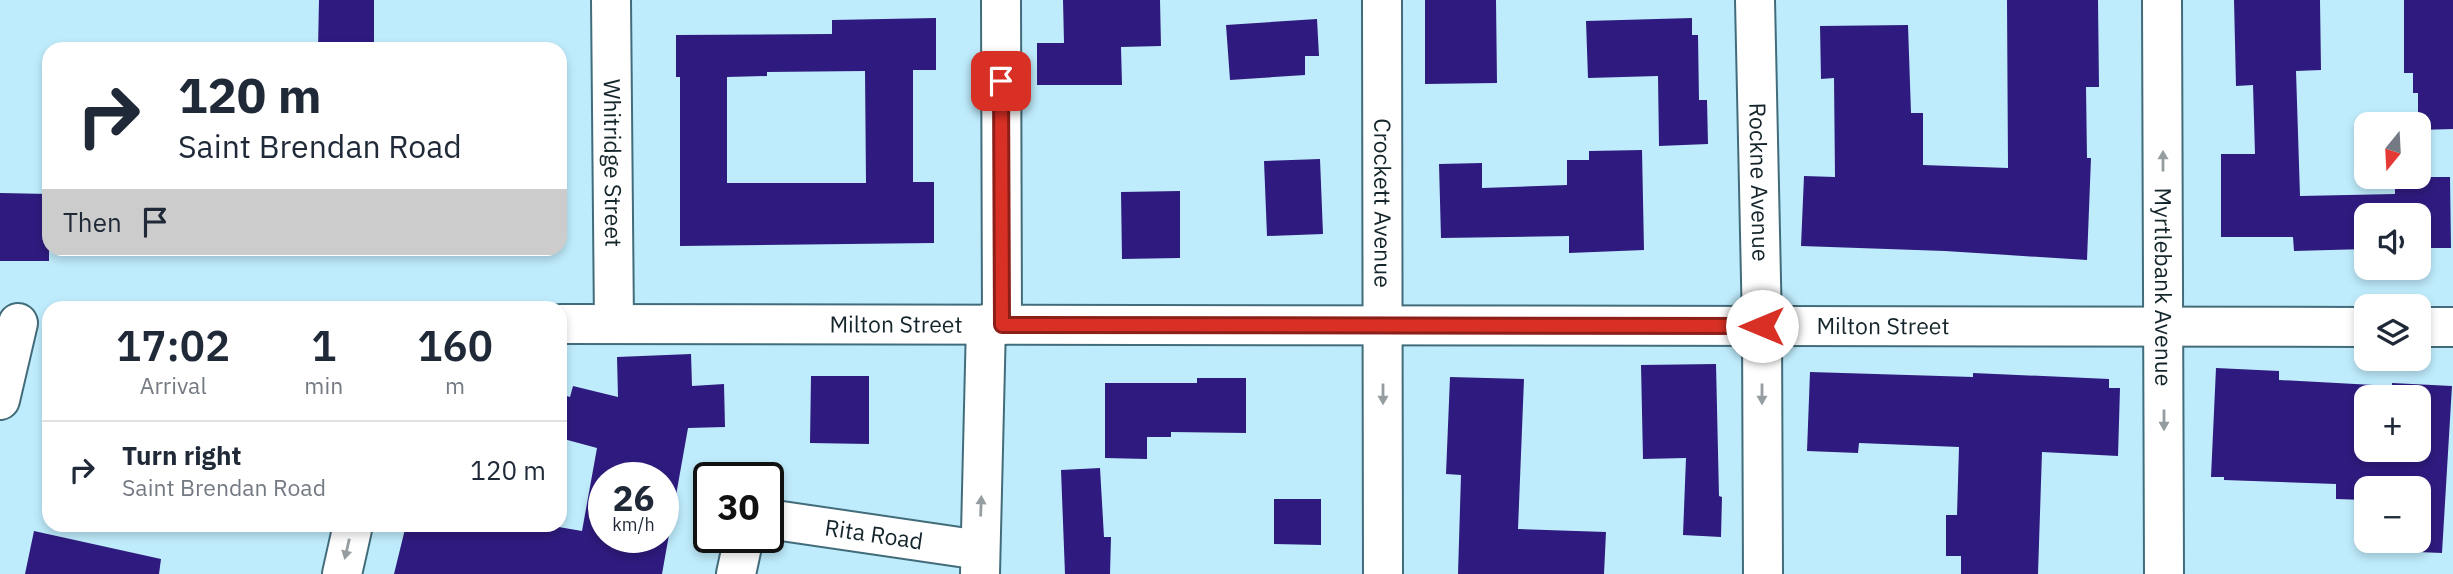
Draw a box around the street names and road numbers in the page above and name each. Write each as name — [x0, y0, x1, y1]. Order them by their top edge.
street label: Whitridge Street — [598, 79, 629, 247]
street label: Rockne Avenue — [1743, 102, 1777, 262]
street label: Crockett Avenue — [1368, 118, 1399, 288]
street label: Myrtlebank Avenue — [2149, 188, 2179, 386]
street label: Milton Street — [829, 308, 963, 339]
street label: Milton Street — [1816, 310, 1950, 340]
street label: Rita Road — [823, 511, 925, 556]

